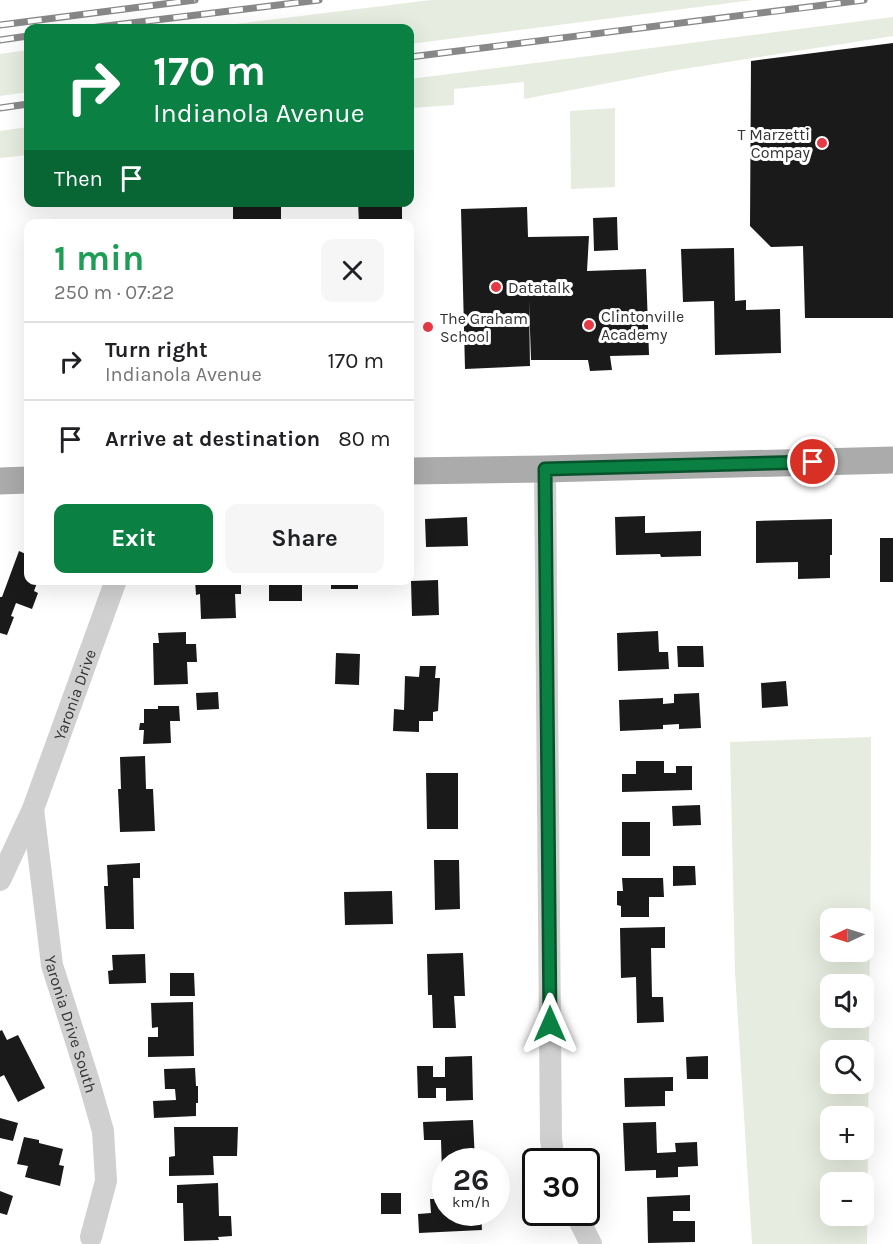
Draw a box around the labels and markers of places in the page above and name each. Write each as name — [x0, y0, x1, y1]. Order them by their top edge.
place label: T Marzetti Compay — [737, 125, 811, 162]
marker: T Marzetti Compay — [815, 136, 829, 150]
place label: Datatalk — [508, 278, 571, 297]
marker: Datatalk — [489, 280, 503, 294]
place label: Clintonville Academy — [601, 307, 684, 344]
place label: The Graham School — [440, 309, 528, 346]
marker: Clintonville Academy — [582, 318, 596, 332]
marker: The Graham School — [421, 320, 435, 334]
pin — [787, 436, 838, 487]

